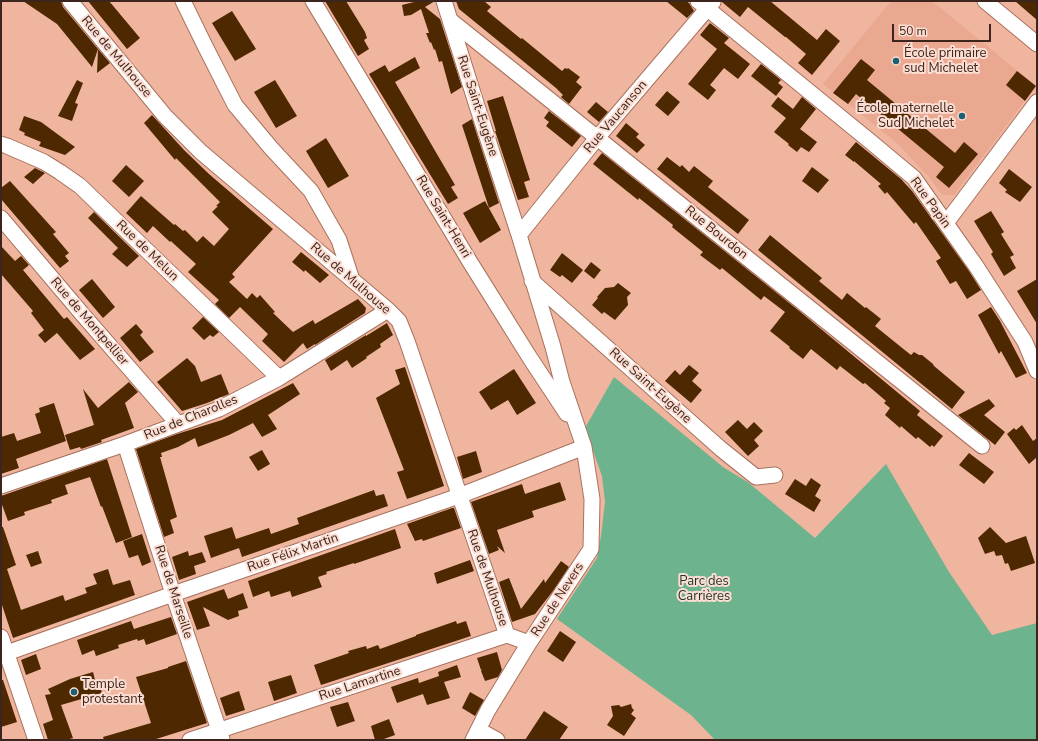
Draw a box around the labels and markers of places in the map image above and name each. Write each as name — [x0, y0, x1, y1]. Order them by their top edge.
place label: École primaire sud Michelet — [904, 46, 986, 77]
marker: École primaire sud Michelet — [891, 56, 901, 66]
place label: École maternelle Sud Michelet — [856, 101, 954, 132]
marker: École maternelle Sud Michelet — [957, 111, 967, 121]
place label: Temple protestant — [82, 677, 142, 708]
marker: Temple protestant — [69, 687, 79, 697]

